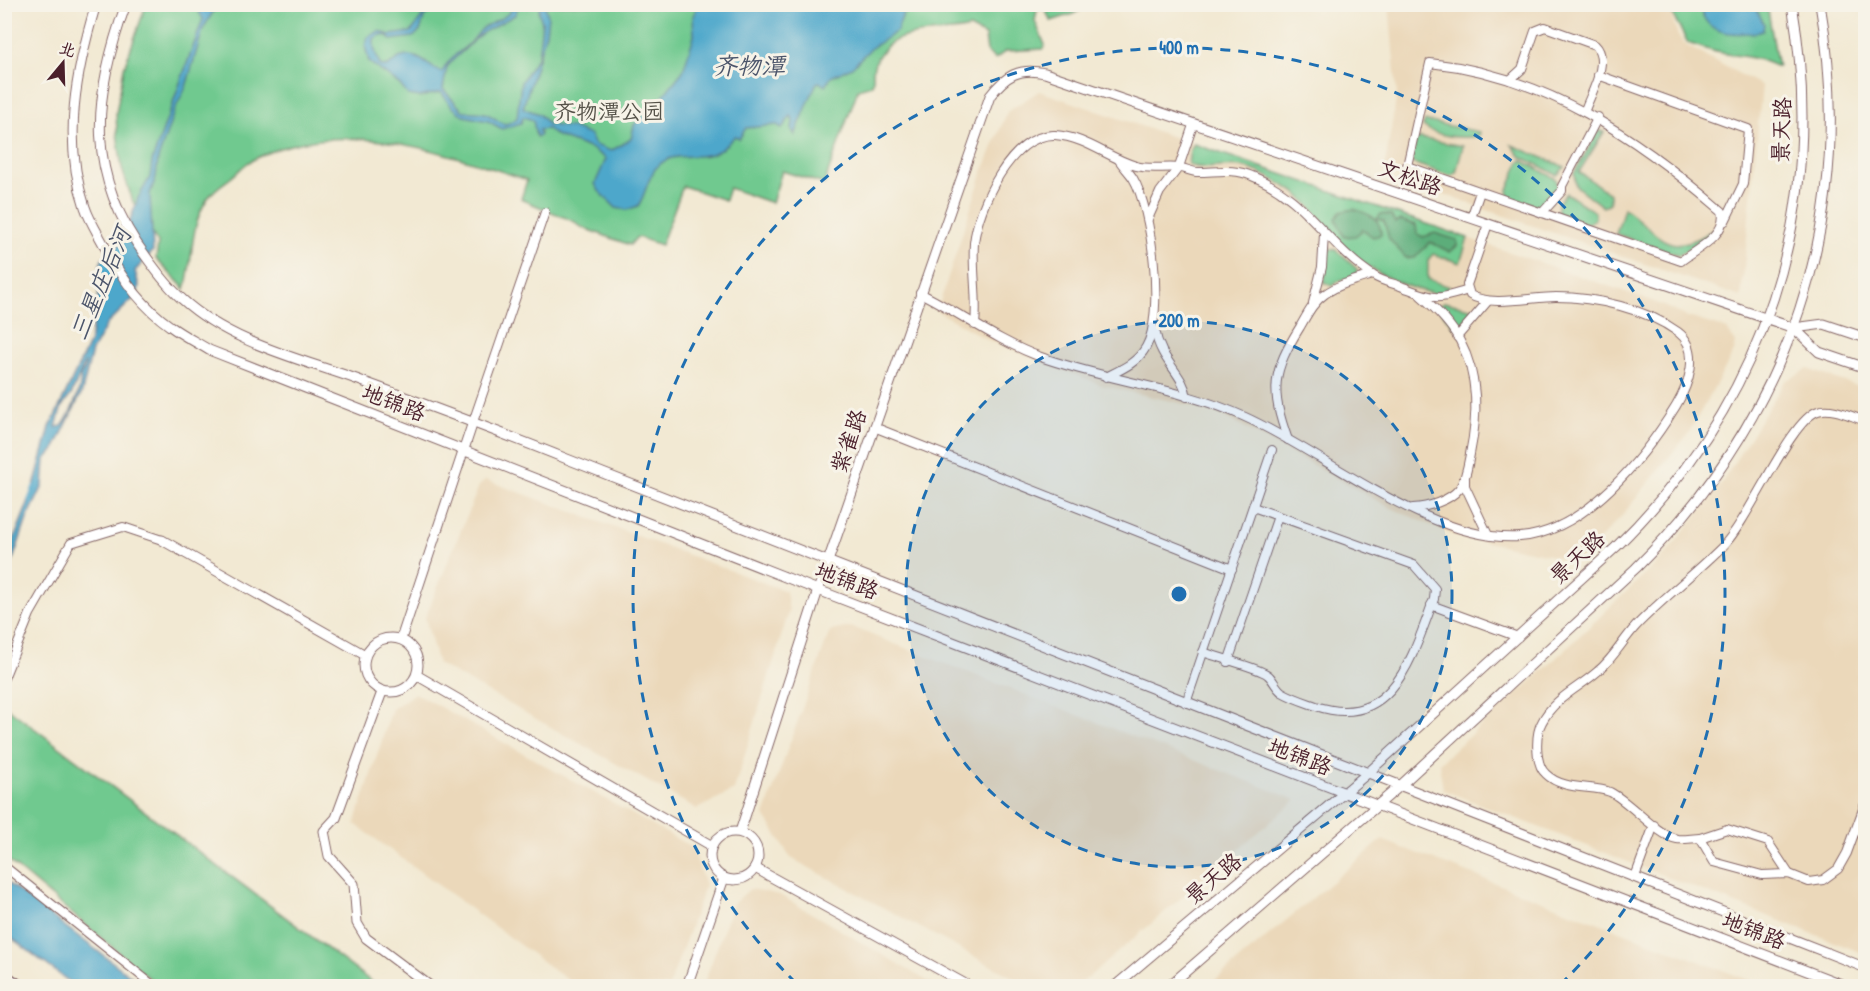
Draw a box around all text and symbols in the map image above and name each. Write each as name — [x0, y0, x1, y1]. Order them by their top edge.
north arrow — [33, 33, 93, 93]
text: 400 m — [1159, 35, 1199, 60]
text: 北 — [57, 36, 79, 62]
water label: 齐物潭 — [713, 49, 787, 81]
park label: 齐物潭公园 — [554, 96, 664, 126]
street label: 景天路 — [1765, 96, 1797, 164]
street label: 文松路 — [1374, 152, 1446, 202]
water label: 三星庄后河 — [62, 218, 140, 344]
text: 200 m — [1159, 308, 1199, 333]
street label: 地锦路 — [358, 376, 430, 428]
street label: 紫雀路 — [823, 405, 873, 477]
street label: 景天路 — [1543, 524, 1611, 590]
street label: 地锦路 — [811, 554, 883, 606]
centre of rings — [1169, 584, 1189, 604]
street label: 地锦路 — [1264, 730, 1336, 782]
street label: 景天路 — [1178, 845, 1248, 911]
street label: 地锦路 — [1718, 904, 1790, 956]

